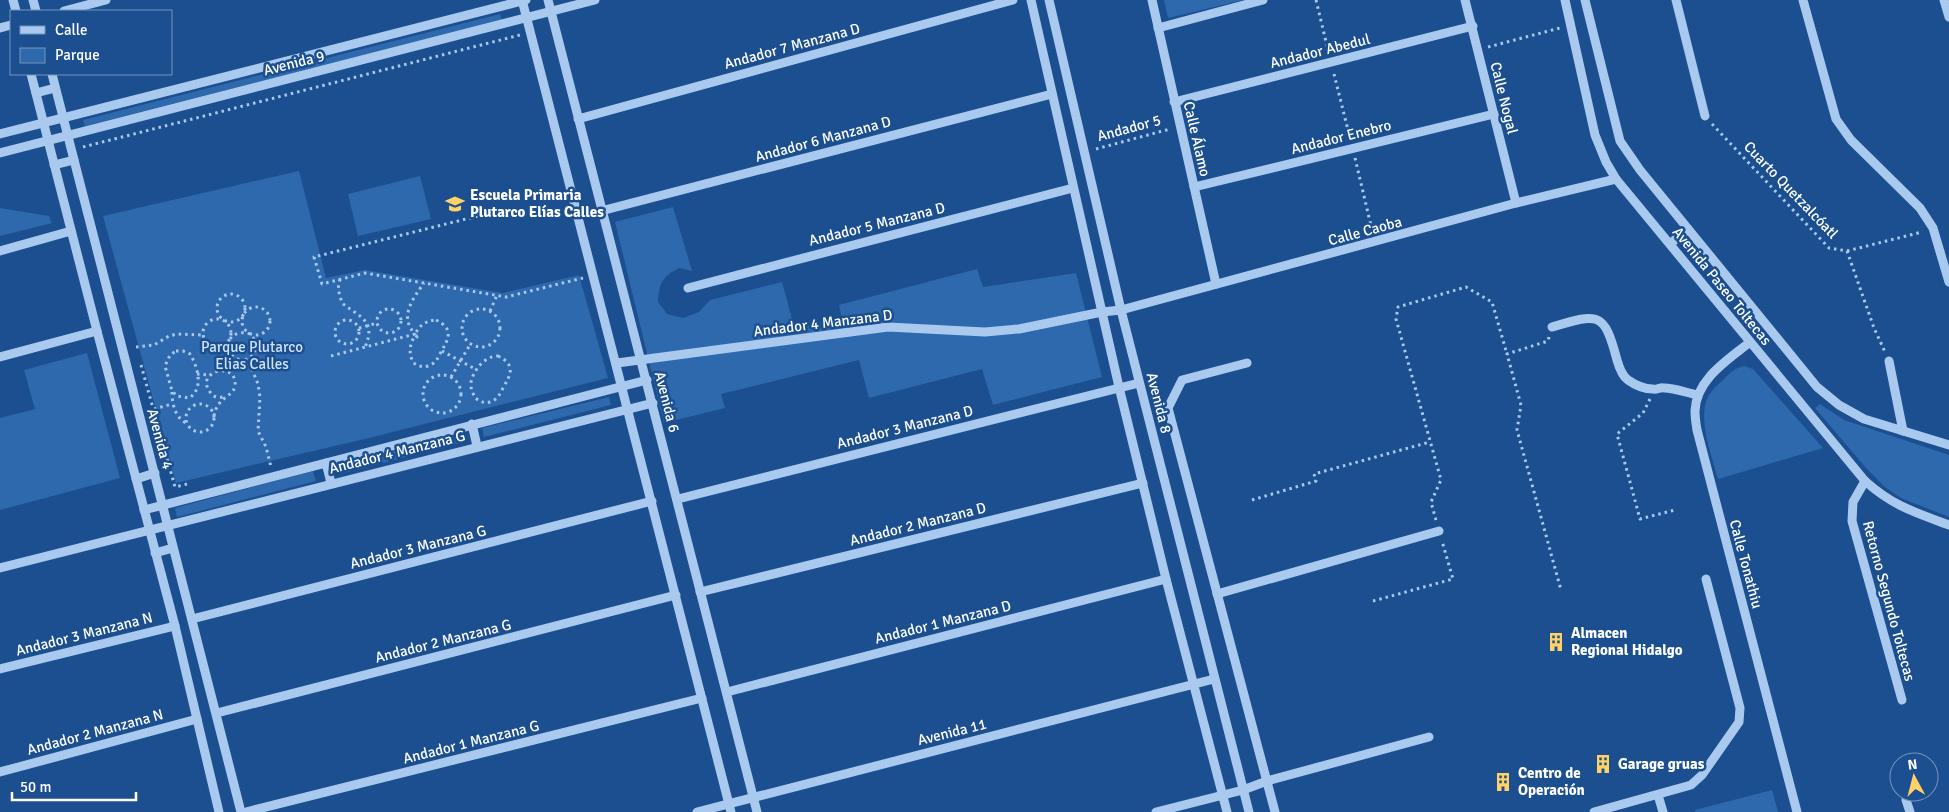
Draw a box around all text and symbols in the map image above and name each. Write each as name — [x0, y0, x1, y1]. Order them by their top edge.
legend — [10, 10, 172, 75]
street label: Andador 7 Manzana D — [722, 19, 862, 73]
text: Calle — [55, 21, 88, 39]
street label: Andador Abedul — [1268, 30, 1372, 72]
text: Parque — [55, 46, 100, 64]
street label: Avenida 9 — [262, 47, 326, 79]
street label: Calle Nogal — [1486, 60, 1522, 136]
street label: Calle Álamo — [1180, 99, 1215, 179]
street label: Andador 5 — [1095, 111, 1163, 145]
street label: Andador 6 Manzana D — [753, 112, 893, 166]
street label: Andador Enebro — [1289, 116, 1393, 158]
street label: Cuarto Quetzalcóatl — [1740, 138, 1842, 242]
place label: Escuela Primaria Plutarco Elías Calles — [470, 186, 604, 221]
school or university icon: Escuela Primaria Plutarco Elías Calles — [444, 193, 466, 215]
street label: Andador 5 Manzana D — [807, 198, 947, 250]
street label: Calle Caoba — [1326, 213, 1404, 249]
street label: Avenida Paseo Toltecas — [1669, 223, 1776, 349]
street label: Andador 4 Manzana D — [753, 306, 893, 340]
park label: Parque Plutarco Elias Calles — [201, 338, 303, 373]
street label: Avenida 6 — [651, 370, 683, 434]
street label: Avenida 8 — [1143, 371, 1175, 435]
street label: Andador 3 Manzana D — [835, 401, 975, 453]
street label: Avenida 4 — [143, 407, 177, 471]
street label: Andador 4 Manzana G — [327, 426, 467, 478]
street label: Andador 2 Manzana D — [848, 498, 988, 550]
street label: Calle Tonathiu — [1726, 518, 1766, 610]
street label: Retorno Segundo Toltecas — [1859, 519, 1919, 684]
street label: Andador 3 Manzana G — [348, 521, 488, 573]
street label: Andador 1 Manzana D — [873, 596, 1013, 648]
street label: Andador 3 Manzana N — [14, 608, 154, 660]
street label: Andador 2 Manzana G — [373, 615, 513, 667]
place label: Almacen Regional Hidalgo — [1571, 624, 1683, 659]
building icon: Almacen Regional Hidalgo — [1545, 631, 1567, 653]
street label: Andador 2 Manzana N — [25, 705, 165, 759]
street label: Avenida 11 — [916, 715, 988, 749]
street label: Andador 1 Manzana G — [401, 716, 541, 768]
north arrow — [1889, 752, 1939, 802]
building icon: Garage gruas — [1592, 753, 1614, 775]
place label: Garage gruas — [1618, 755, 1705, 773]
text: N — [1907, 756, 1918, 774]
place label: Centro de Operación — [1518, 764, 1585, 799]
scale bar — [12, 770, 136, 802]
building icon: Centro de Operación — [1492, 771, 1514, 793]
text: 50 m — [20, 778, 51, 796]

